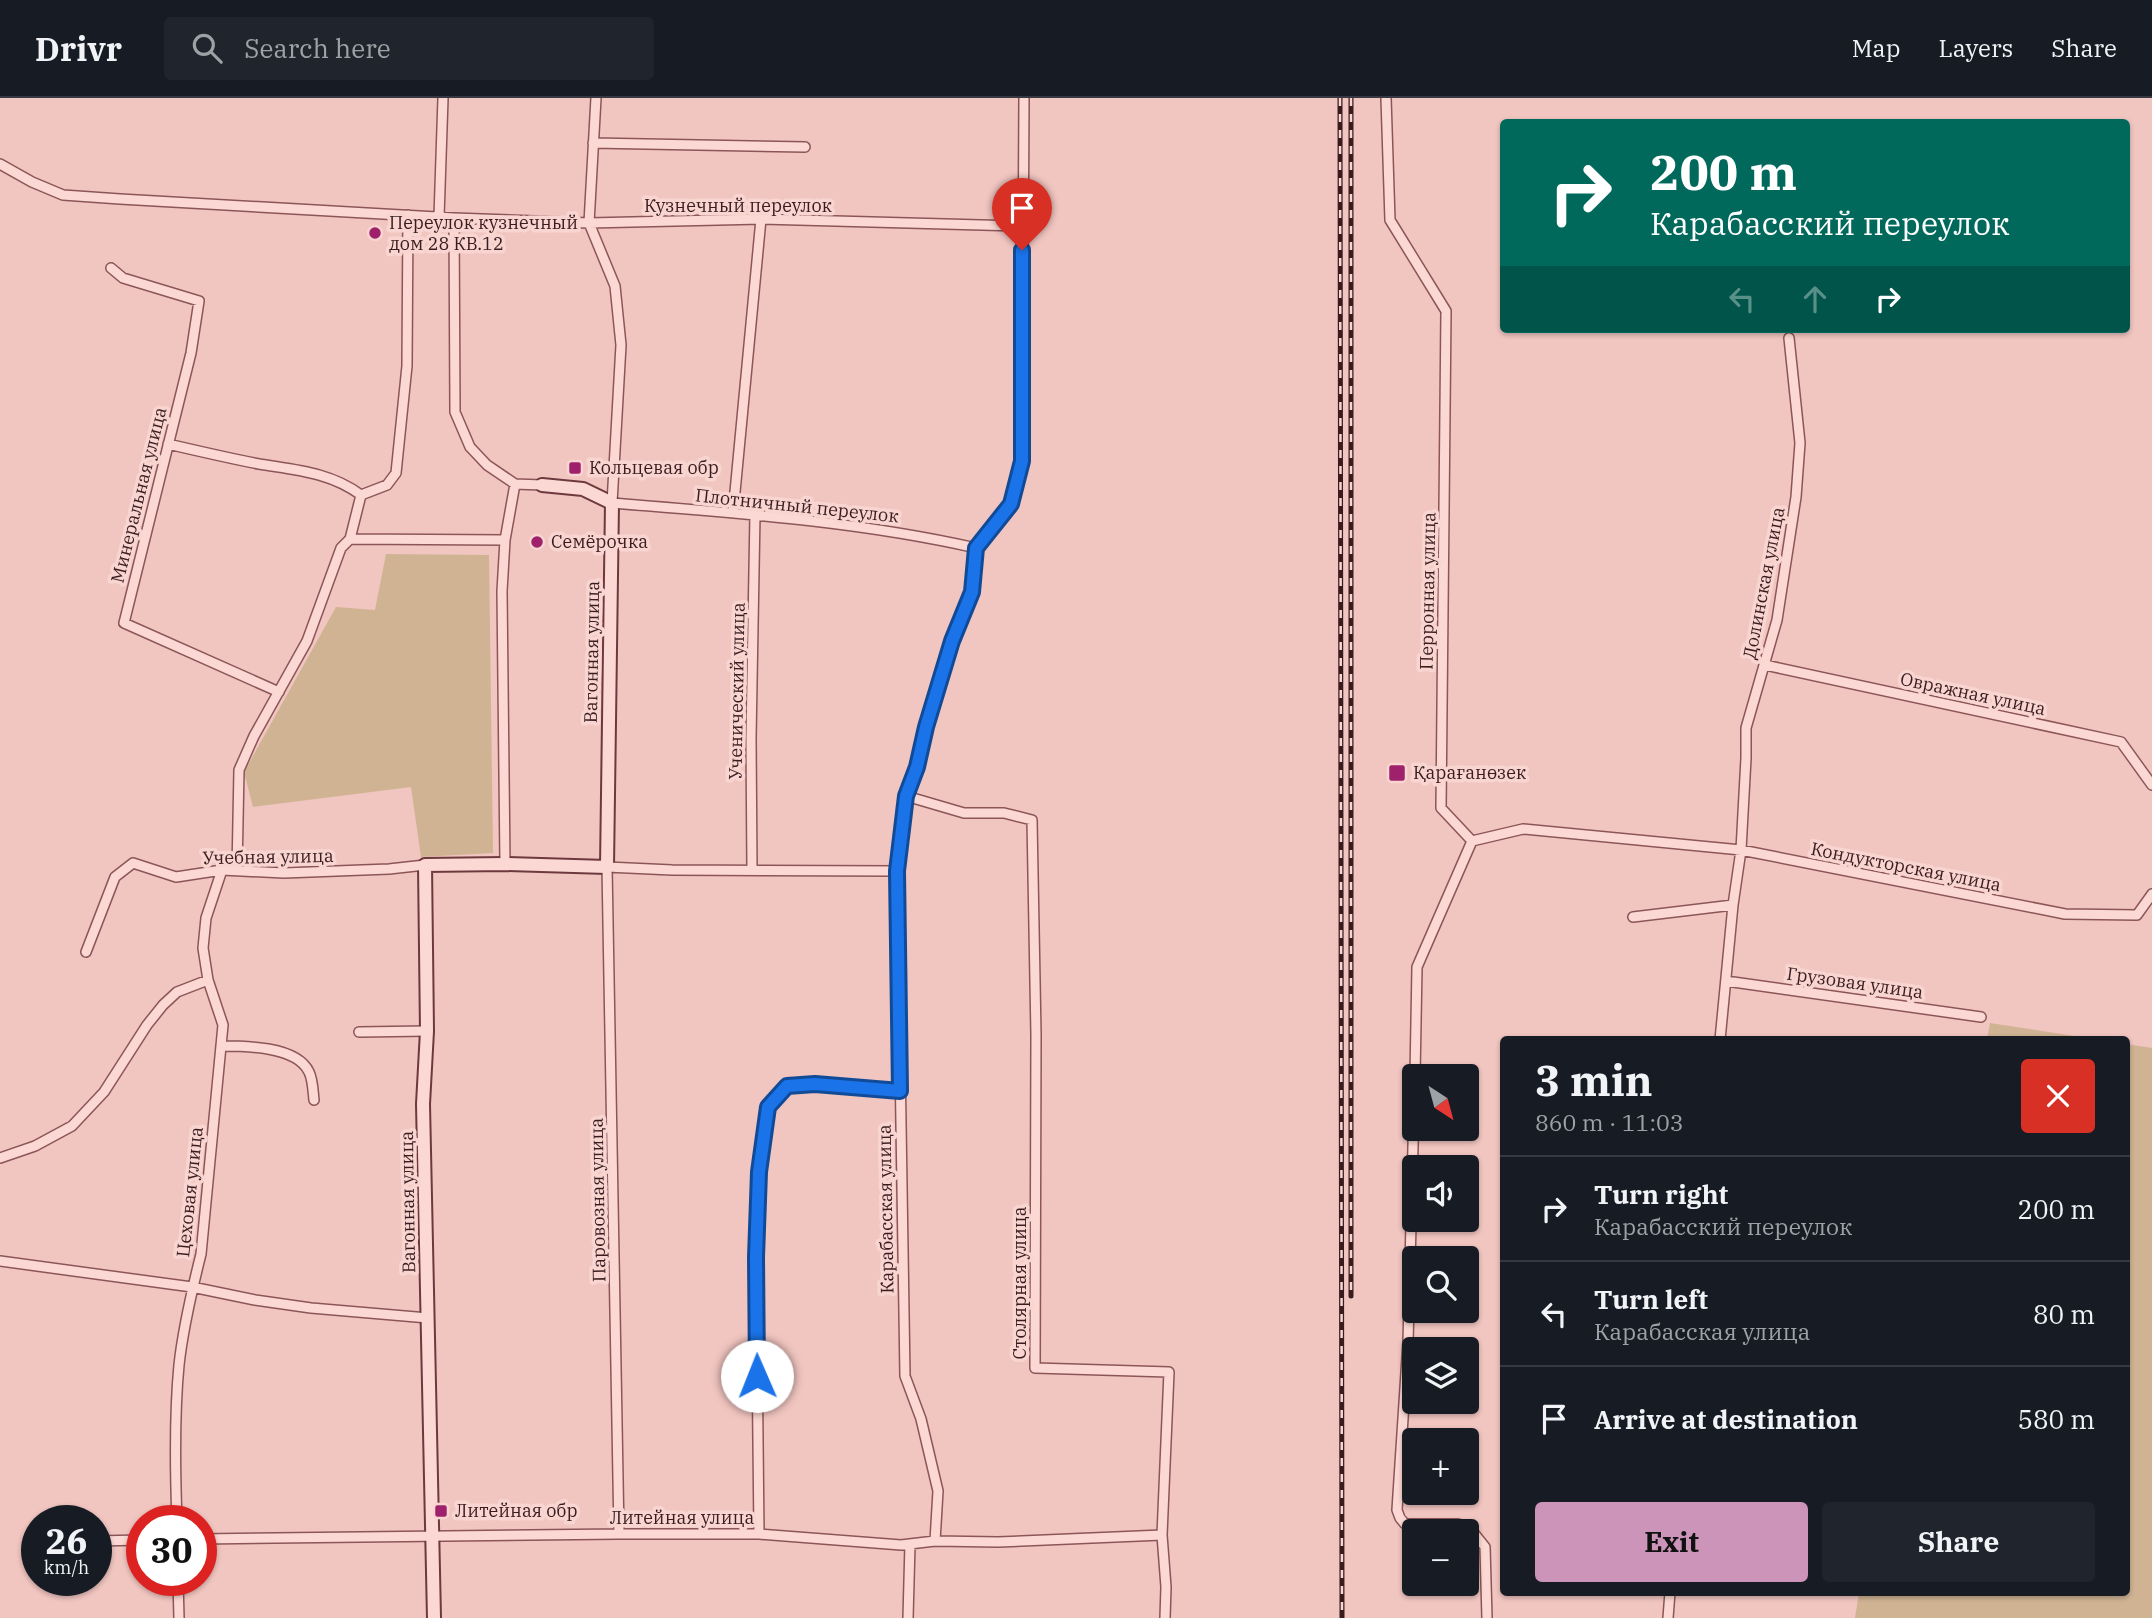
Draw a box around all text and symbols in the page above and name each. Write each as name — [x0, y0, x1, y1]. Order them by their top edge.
search box — [164, 17, 654, 80]
text: Drivr — [35, 27, 122, 70]
icon: search — [188, 29, 226, 67]
text: Search here — [244, 31, 391, 65]
text: Map — [1852, 32, 1900, 64]
text: Layers — [1938, 32, 2013, 64]
text: Share — [2051, 32, 2117, 64]
text: 200 m — [1650, 140, 1797, 203]
icon: right — [1535, 147, 1626, 238]
pin — [992, 178, 1052, 250]
icon: arrive — [1003, 189, 1041, 227]
street label: Кузнечный переулок — [644, 194, 833, 217]
text: Карабасский переулок — [1650, 202, 2010, 244]
place label: Переулок кузнечный дом 28 КВ.12 — [389, 211, 578, 255]
marker: Переулок кузнечный дом 28 КВ.12 — [367, 225, 383, 241]
icon: left — [1723, 280, 1761, 318]
icon: ahead — [1796, 280, 1834, 318]
icon: right — [1869, 280, 1907, 318]
street label: Минеральная улица — [106, 404, 172, 585]
place label: Кольцевая обр — [589, 456, 719, 479]
marker: Кольцевая обр — [567, 460, 583, 476]
street label: Плотничный переулок — [694, 483, 901, 528]
street label: Долинская улица — [1737, 505, 1790, 661]
street label: Перронная улица — [1415, 512, 1440, 670]
place label: Семёрочка — [551, 530, 648, 553]
marker: Семёрочка — [529, 534, 545, 550]
street label: Вагонная улица — [579, 580, 604, 723]
street label: Ученический улица — [723, 602, 750, 780]
street label: Овражная улица — [1898, 667, 2048, 720]
place label: Қарағанөзек — [1413, 761, 1527, 784]
marker: Қарағанөзек — [1387, 763, 1407, 783]
street label: Кондукторская улица — [1809, 837, 2003, 896]
street label: Учебная улица — [202, 844, 334, 869]
street label: Грузовая улица — [1785, 962, 1925, 1003]
text: 3 min — [1535, 1053, 1653, 1108]
button: close — [2021, 1059, 2095, 1133]
north arrow — [1402, 1064, 1479, 1141]
map controls — [1402, 1064, 1479, 1596]
text: 860 m · 11:03 — [1535, 1107, 1684, 1137]
street label: Паровозная улица — [585, 1118, 610, 1282]
street label: Карабасская улица — [873, 1124, 898, 1294]
street label: Цеховая улица — [171, 1125, 208, 1258]
street label: Вагонная улица — [395, 1131, 420, 1273]
button: sound — [1402, 1155, 1479, 1232]
text: Turn right — [1594, 1177, 1728, 1211]
icon: right — [1535, 1190, 1573, 1228]
text: 200 m — [2017, 1192, 2095, 1226]
street label: Столярная улица — [1008, 1206, 1031, 1360]
text: Карабасский переулок — [1594, 1211, 1852, 1241]
button: search — [1402, 1246, 1479, 1323]
text: Turn left — [1594, 1282, 1708, 1316]
icon: left — [1535, 1295, 1573, 1333]
text: 80 m — [2033, 1297, 2095, 1331]
text: Карабасская улица — [1594, 1316, 1810, 1346]
button: layers — [1402, 1337, 1479, 1414]
position arrow — [720, 1339, 794, 1413]
icon: arrive — [1535, 1400, 1573, 1438]
text: Arrive at destination — [1594, 1402, 1858, 1436]
text: 580 m — [2017, 1402, 2095, 1436]
button: + — [1402, 1428, 1479, 1505]
place label: Литейная обр — [455, 1499, 577, 1522]
button: Exit — [1535, 1502, 1808, 1582]
button: Share — [1822, 1502, 2095, 1582]
marker: Литейная обр — [433, 1503, 449, 1519]
speed limit sign: 30 — [126, 1505, 217, 1596]
street label: Литейная улица — [610, 1506, 755, 1529]
text: 26 — [45, 1518, 88, 1564]
button: − — [1402, 1519, 1479, 1596]
text: km/h — [44, 1556, 89, 1579]

